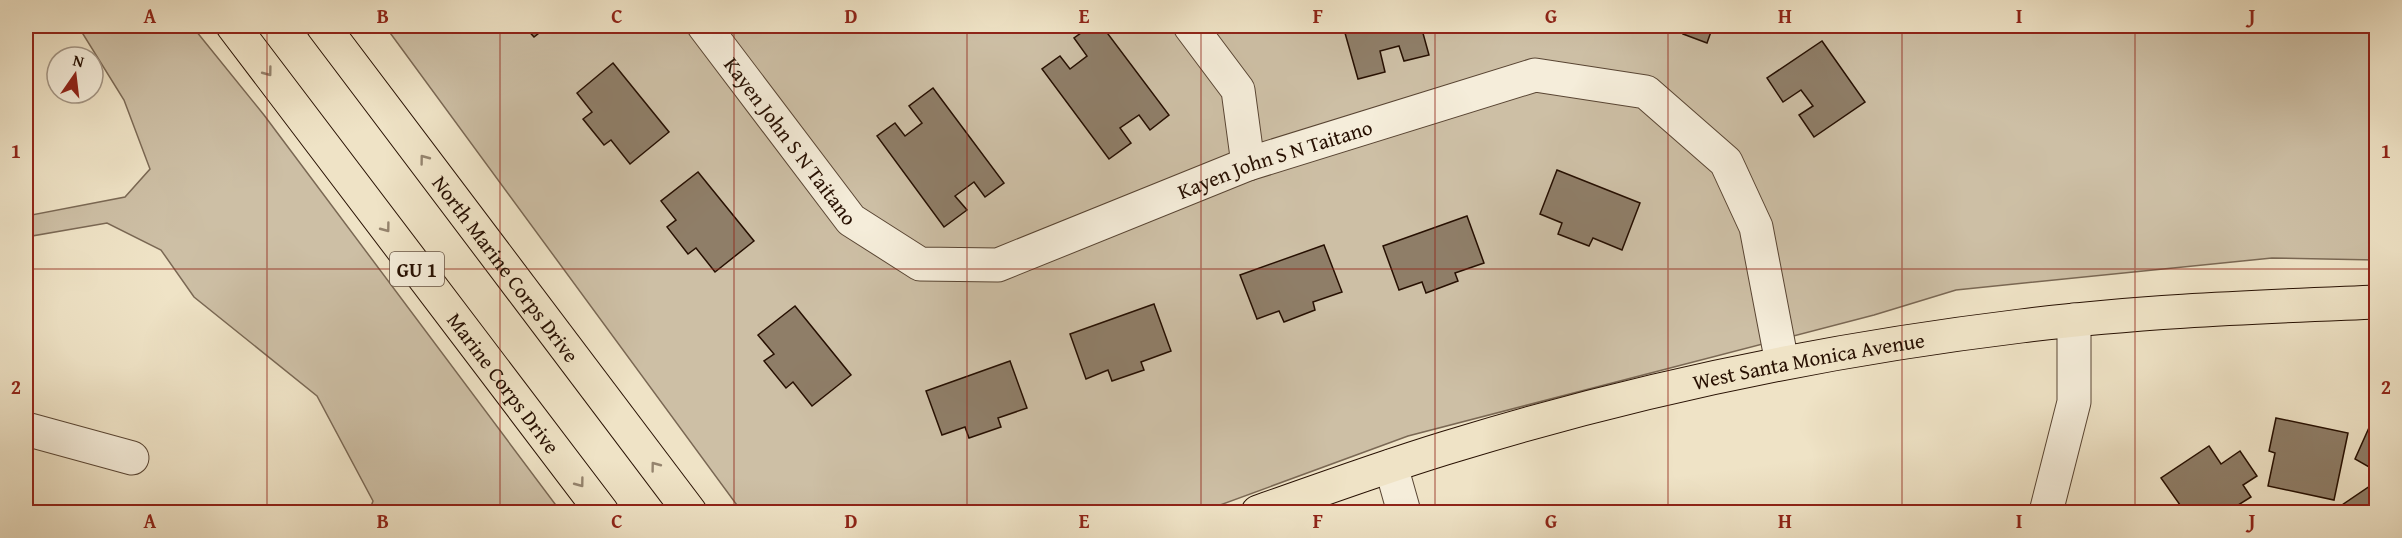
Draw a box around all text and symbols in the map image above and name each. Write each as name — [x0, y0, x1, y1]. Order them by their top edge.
text: A — [144, 1, 157, 30]
text: B — [377, 1, 389, 30]
text: C — [611, 1, 623, 30]
text: D — [844, 1, 858, 30]
text: E — [1079, 1, 1090, 30]
text: F — [1313, 1, 1323, 30]
text: G — [1545, 1, 1557, 30]
text: H — [1778, 1, 1792, 30]
text: I — [2016, 1, 2022, 30]
text: J — [2246, 1, 2256, 30]
north arrow — [45, 45, 105, 105]
text: N — [71, 48, 87, 73]
street label: Kayen John S N Taitano — [717, 50, 865, 232]
one-way arrow — [261, 65, 272, 76]
street label: Kayen John S N Taitano — [1173, 111, 1376, 206]
text: 1 — [11, 136, 21, 165]
text: 1 — [2381, 136, 2391, 165]
one-way arrow — [420, 155, 431, 166]
street label: North Marine Corps Drive — [425, 169, 587, 369]
one-way arrow — [379, 221, 390, 232]
road number: GU 1 — [390, 252, 444, 286]
street label: Marine Corps Drive — [440, 306, 568, 460]
street label: West Santa Monica Avenue — [1690, 324, 1927, 397]
text: 2 — [11, 372, 21, 401]
text: 2 — [2381, 372, 2391, 401]
one-way arrow — [651, 461, 662, 472]
one-way arrow — [573, 477, 584, 488]
text: A — [144, 506, 157, 535]
text: B — [377, 506, 389, 535]
text: C — [611, 506, 623, 535]
text: D — [844, 506, 858, 535]
text: E — [1079, 506, 1090, 535]
text: F — [1313, 506, 1323, 535]
text: G — [1545, 506, 1557, 535]
text: H — [1778, 506, 1792, 535]
text: I — [2016, 506, 2022, 535]
text: J — [2246, 506, 2256, 535]

